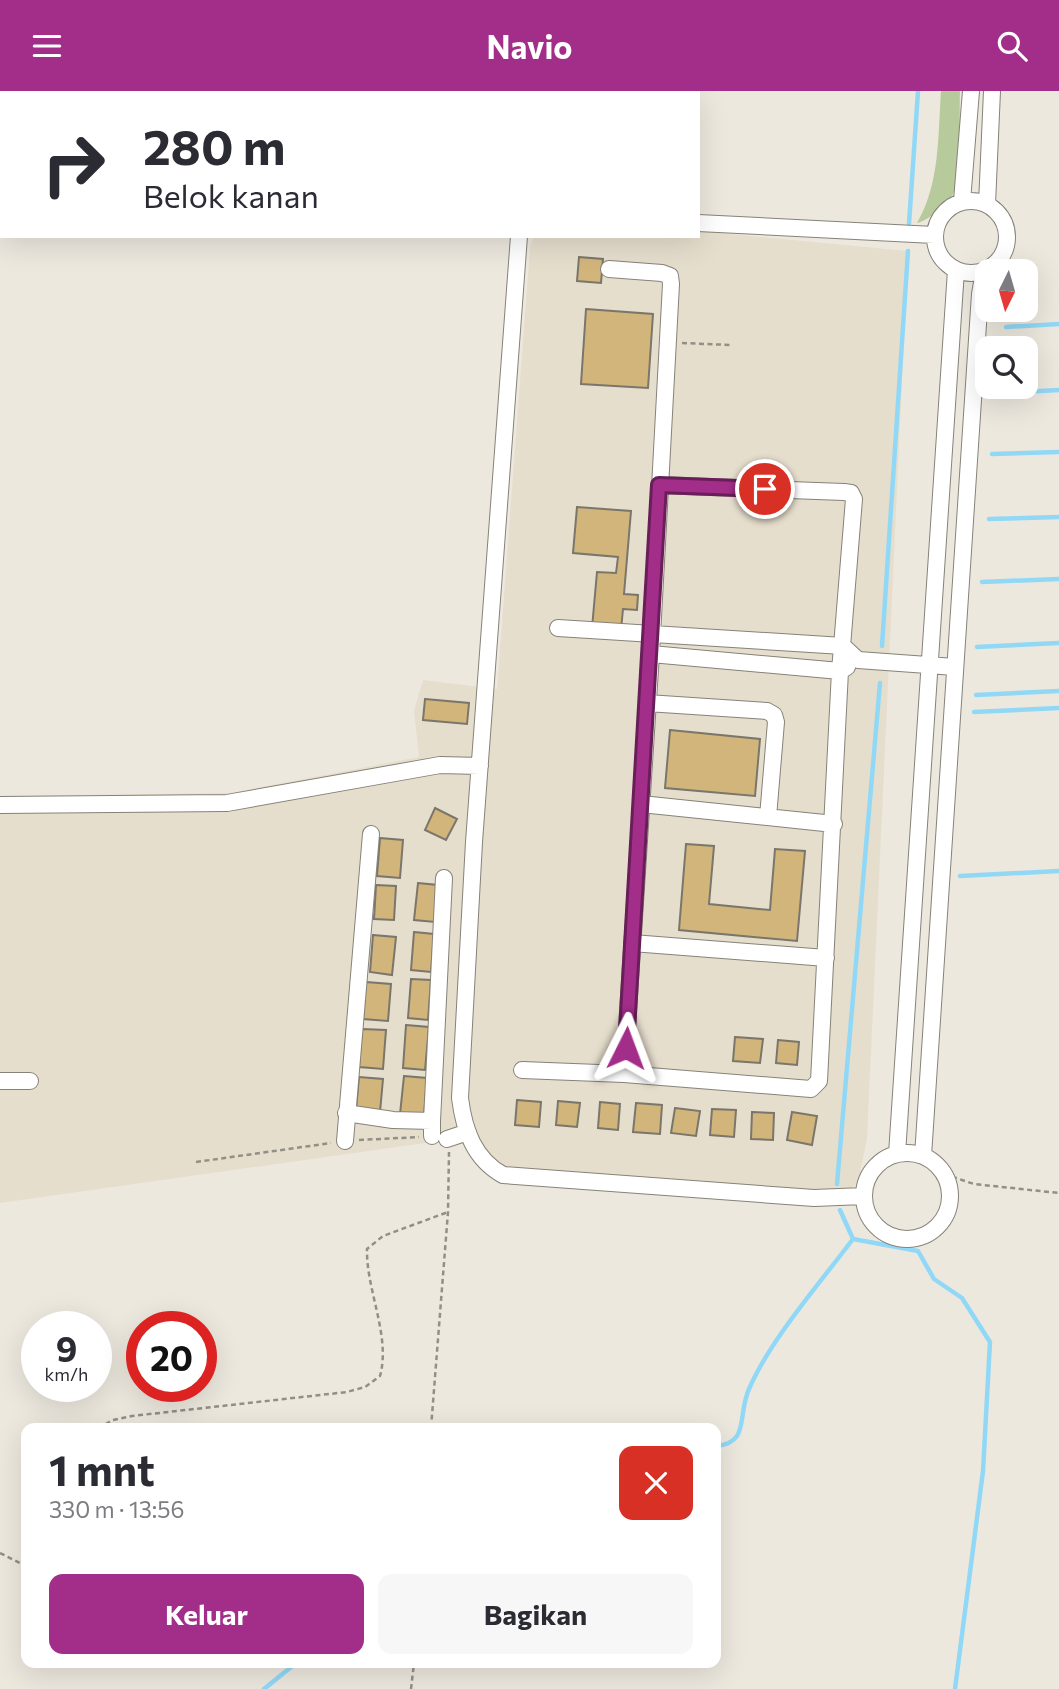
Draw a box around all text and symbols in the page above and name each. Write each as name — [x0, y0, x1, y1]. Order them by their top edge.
text: Navio — [487, 26, 572, 66]
icon: menu — [28, 27, 66, 65]
icon: search — [993, 27, 1031, 65]
text: 280 m — [143, 115, 286, 175]
icon: right — [28, 119, 119, 210]
text: Belok kanan — [143, 175, 319, 215]
north arrow — [975, 259, 1038, 322]
map controls — [975, 259, 1038, 399]
button: search — [975, 336, 1038, 399]
pin — [735, 459, 795, 519]
icon: arrive — [746, 470, 784, 508]
position arrow — [589, 1011, 663, 1085]
speed limit sign: 20 — [126, 1311, 217, 1402]
text: 9 — [56, 1326, 77, 1369]
text: km/h — [45, 1363, 88, 1385]
text: 1 mnt — [49, 1443, 155, 1495]
button: close — [619, 1446, 693, 1520]
text: 330 m · 13:56 — [49, 1495, 184, 1523]
button: Keluar — [49, 1574, 364, 1654]
button: Bagikan — [378, 1574, 693, 1654]

